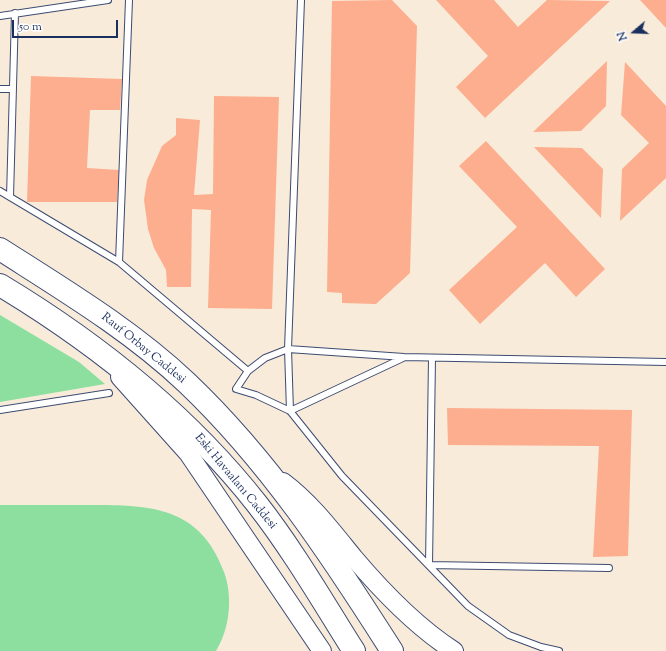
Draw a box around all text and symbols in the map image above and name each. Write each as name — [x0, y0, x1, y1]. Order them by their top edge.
scale bar — [14, 12, 120, 38]
north arrow — [614, 12, 654, 52]
text: 50 m — [19, 18, 42, 36]
text: N — [614, 29, 632, 43]
street label: Rauf Orbay Caddesi — [98, 311, 188, 387]
street label: Eski Havaalanı Caddesi — [191, 431, 279, 533]

